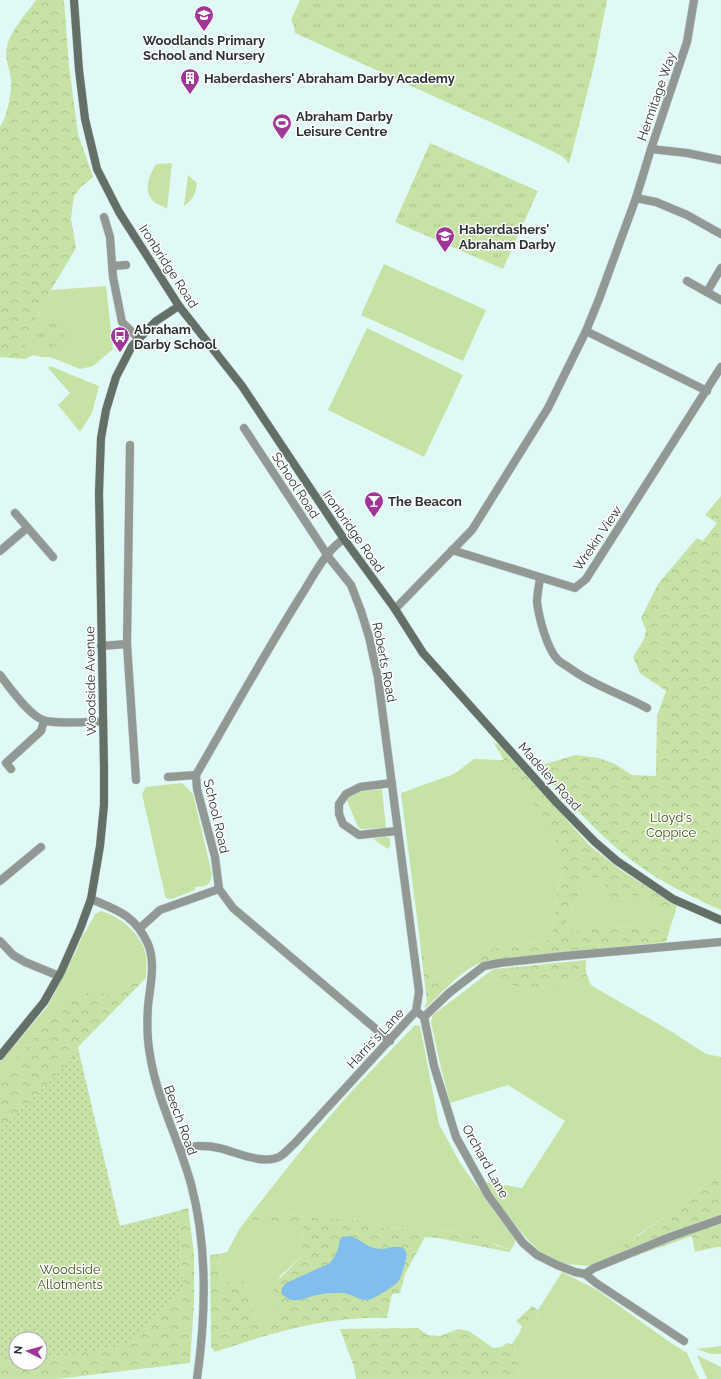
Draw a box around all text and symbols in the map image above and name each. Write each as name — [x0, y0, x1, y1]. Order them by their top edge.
school or university icon: Woodlands Primary School and Nursery — [193, 4, 215, 32]
place label: Woodlands Primary School and Nursery — [143, 33, 265, 63]
street label: Hermitage Way — [634, 50, 679, 143]
building icon: Haberdashers' Abraham Darby Academy — [179, 67, 201, 95]
place label: Haberdashers' Abraham Darby Academy — [204, 71, 455, 86]
place label: Abraham Darby Leisure Centre — [296, 109, 393, 139]
sports icon: Abraham Darby Leisure Centre — [271, 112, 293, 140]
street label: Ironbridge Road — [136, 222, 201, 311]
place label: Haberdashers' Abraham Darby — [459, 222, 556, 252]
school or university icon: Haberdashers' Abraham Darby — [434, 225, 456, 253]
place label: Abraham Darby School — [134, 322, 218, 352]
bus stop icon: Abraham Darby School — [109, 325, 131, 353]
street label: School Road — [269, 449, 322, 521]
street label: Ironbridge Road — [320, 487, 387, 575]
bar icon: The Beacon — [363, 490, 385, 518]
place label: The Beacon — [388, 494, 462, 509]
street label: Wrekin View — [570, 503, 625, 574]
street label: Roberts Road — [369, 621, 400, 703]
street label: Woodside Avenue — [82, 626, 99, 736]
street label: Madeley Road — [515, 739, 584, 813]
street label: School Road — [201, 778, 232, 855]
park label: Lloyd's Coppice — [646, 810, 696, 840]
street label: Harris's Lane — [344, 1005, 407, 1072]
street label: Beech Road — [161, 1083, 200, 1157]
street label: Orchard Lane — [459, 1122, 512, 1201]
park label: Woodside Allotments — [37, 1262, 103, 1292]
north arrow — [8, 1331, 48, 1371]
text: N — [12, 1345, 25, 1355]

